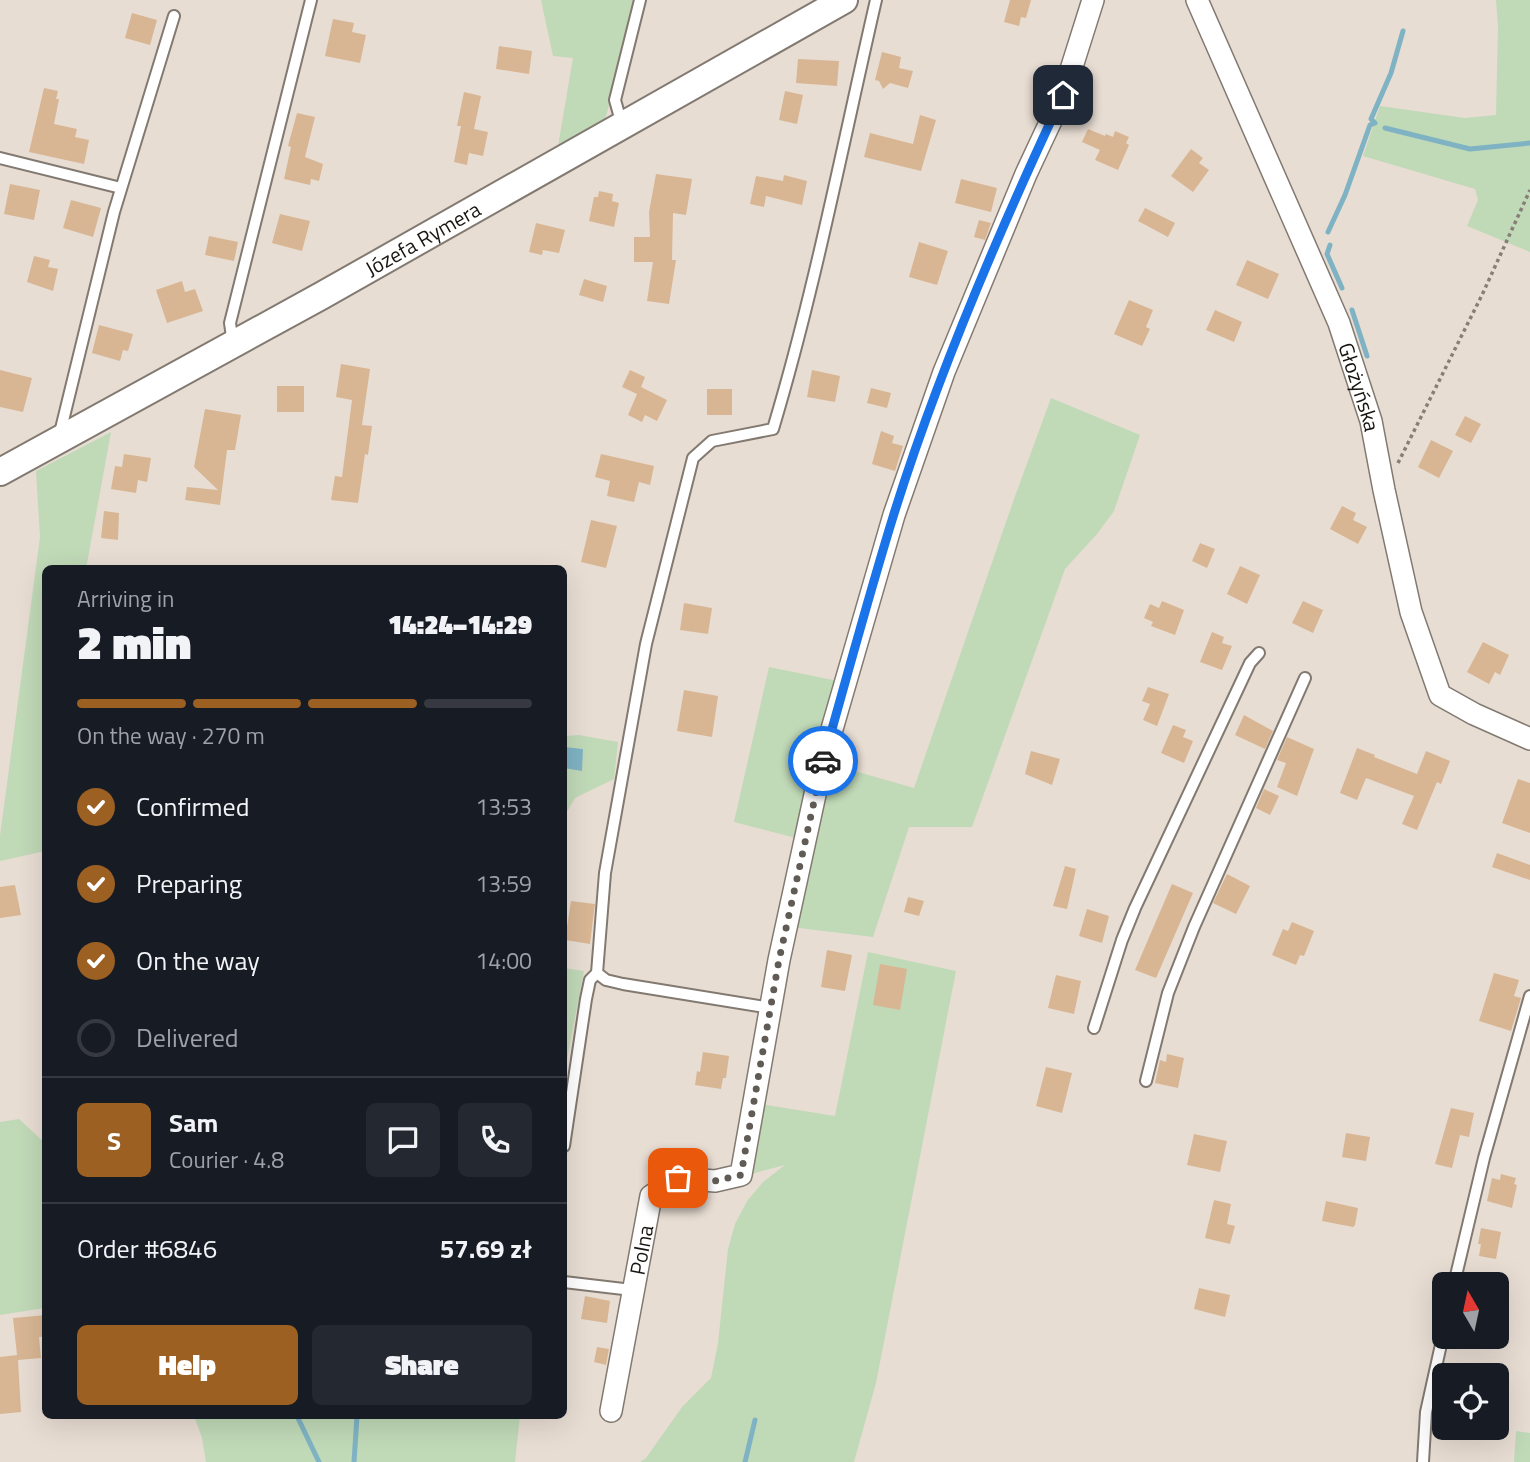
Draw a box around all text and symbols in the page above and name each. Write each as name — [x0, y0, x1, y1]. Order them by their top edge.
pin — [1033, 65, 1093, 125]
icon: home — [1044, 76, 1082, 114]
street label: Józefa Rymera — [359, 193, 487, 284]
street label: Głożyńska — [1330, 338, 1389, 434]
text: Arriving in — [77, 581, 174, 616]
text: 14:24–14:29 — [388, 605, 532, 644]
text: 2 min — [77, 607, 191, 677]
text: On the way · 270 m — [77, 718, 265, 753]
courier — [788, 726, 858, 796]
icon: car — [804, 742, 842, 780]
text: Confirmed — [136, 787, 250, 826]
icon: check — [77, 788, 115, 826]
text: 13:53 — [475, 789, 532, 824]
text: Preparing — [136, 864, 242, 903]
icon: check — [77, 865, 115, 903]
text: 13:59 — [475, 866, 532, 901]
text: On the way — [136, 941, 260, 980]
icon: check — [77, 942, 115, 980]
text: 14:00 — [475, 943, 532, 978]
text: Delivered — [136, 1018, 239, 1057]
text: Sam — [169, 1103, 218, 1142]
button: chat — [366, 1103, 440, 1177]
button: phone — [458, 1103, 532, 1177]
text: S — [107, 1121, 121, 1160]
text: Courier · 4.8 — [169, 1142, 284, 1177]
pin — [648, 1148, 708, 1208]
icon: bag — [659, 1159, 697, 1197]
street label: Polna — [621, 1222, 661, 1277]
text: Order #6846 — [77, 1229, 217, 1268]
text: 57.69 zł — [440, 1229, 532, 1268]
north arrow — [1432, 1272, 1508, 1349]
map controls — [1432, 1272, 1509, 1440]
button: Help — [77, 1325, 298, 1405]
button: Share — [312, 1325, 532, 1405]
button: locate — [1432, 1363, 1509, 1440]

